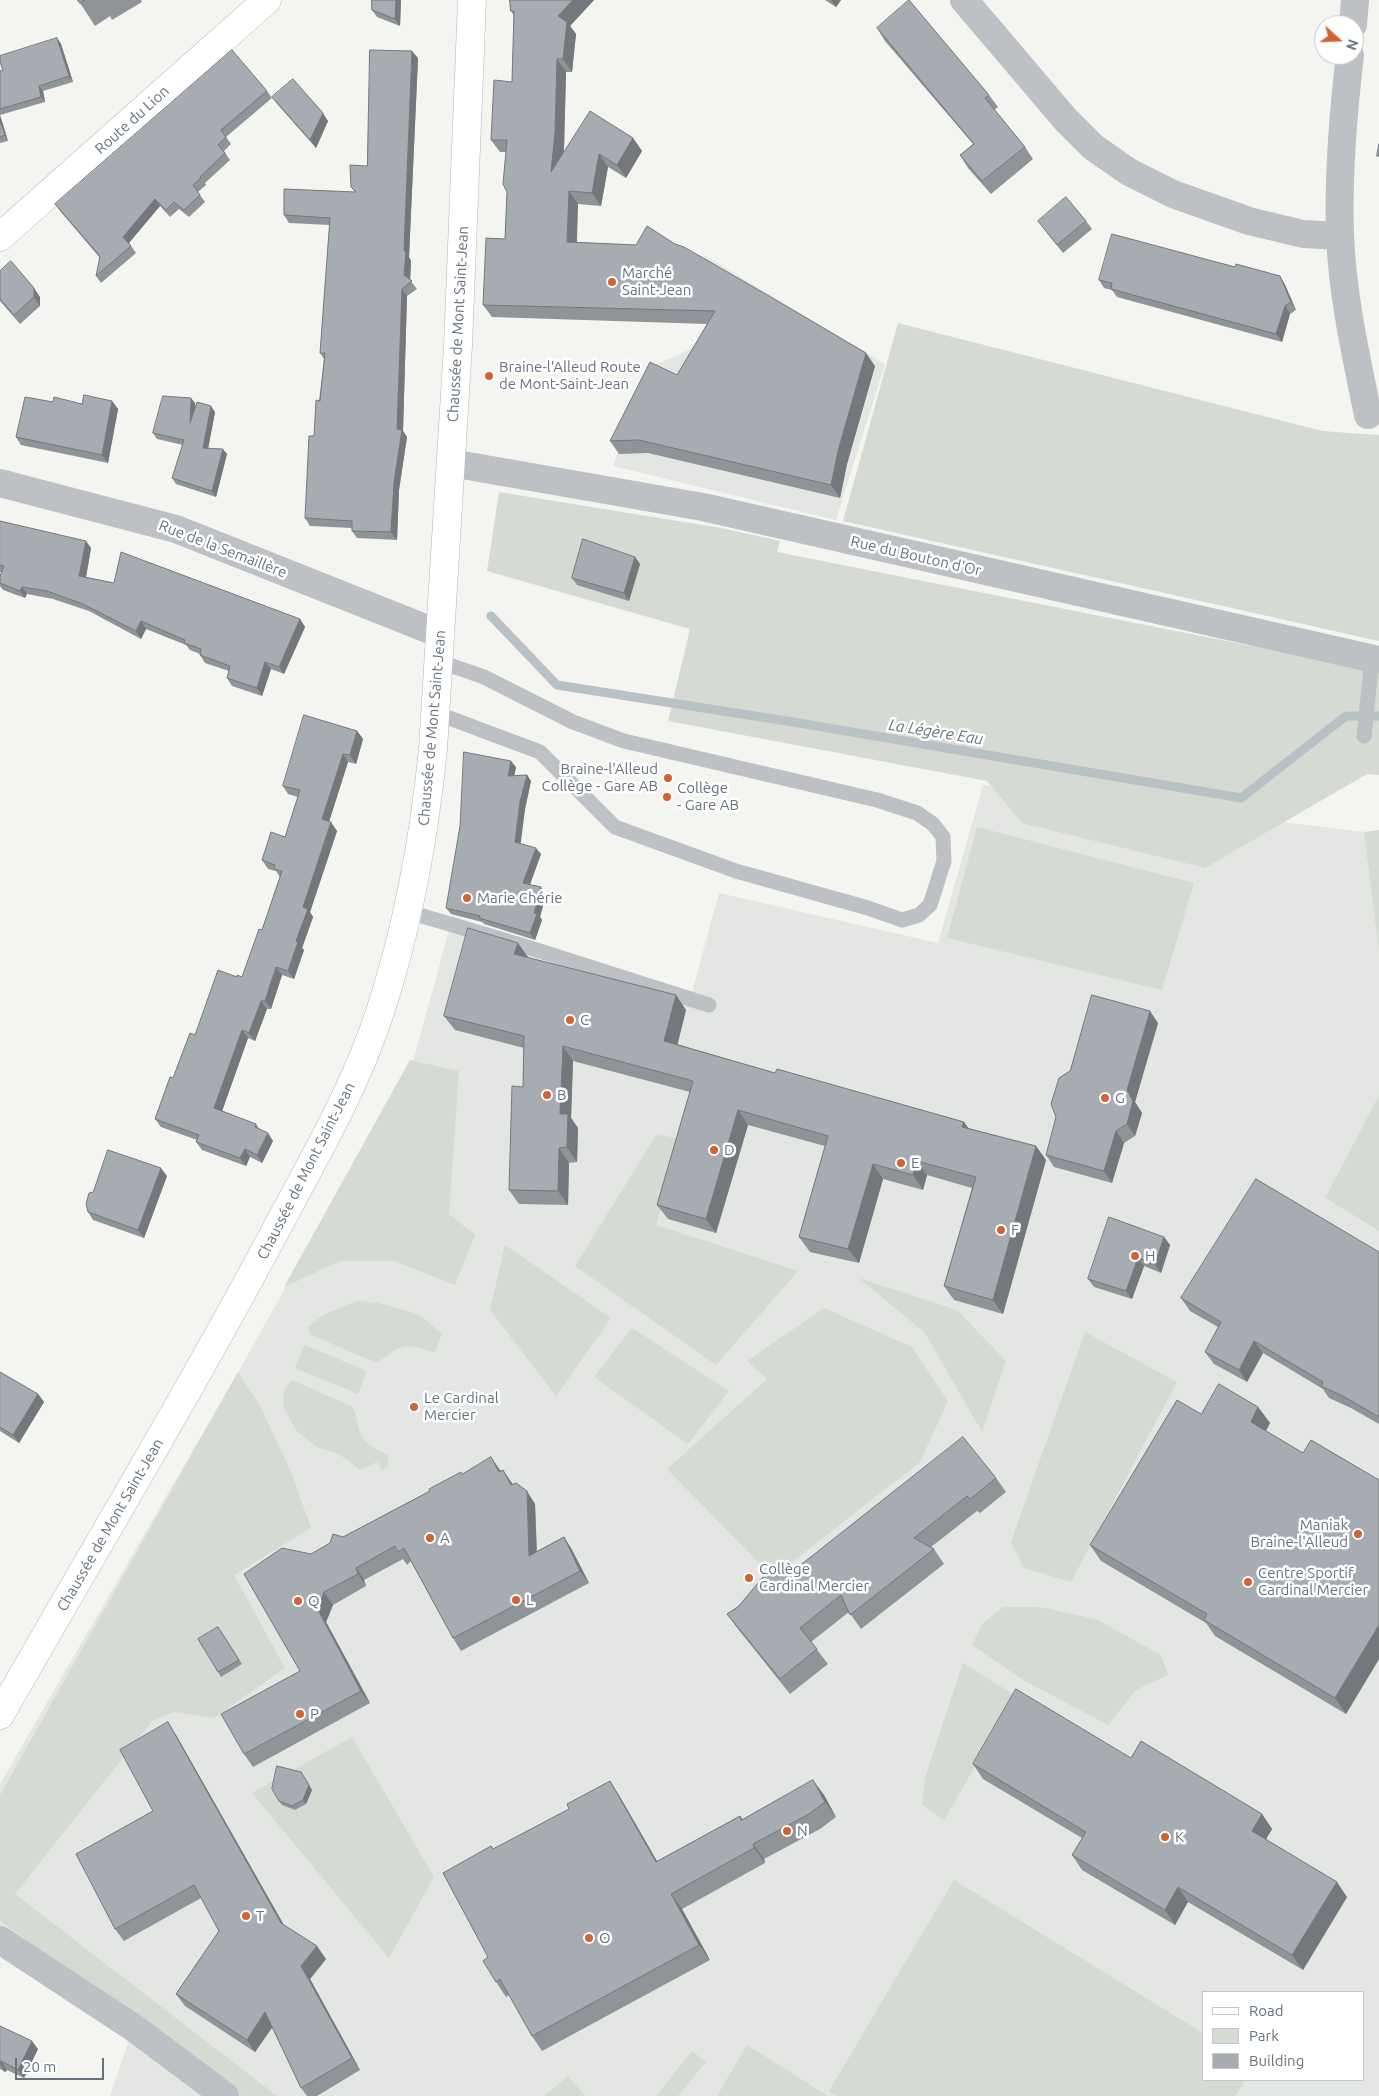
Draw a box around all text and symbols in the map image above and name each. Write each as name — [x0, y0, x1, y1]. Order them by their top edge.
north arrow — [1314, 15, 1364, 65]
text: N — [1343, 37, 1361, 52]
street label: Route du Lion — [91, 82, 173, 158]
street label: Chaussée de Mont Saint-Jean — [444, 225, 472, 423]
place label: Marché Saint-Jean — [622, 264, 691, 299]
marker: Marché Saint-Jean — [606, 276, 618, 288]
place label: Braine-l'Alleud Route de Mont-Saint-Jean — [499, 358, 641, 393]
marker: Braine-l'Alleud Route de Mont-Saint-Jean — [483, 370, 495, 382]
street label: Rue de la Semaillère — [156, 516, 290, 582]
street label: Rue du Bouton d'Or — [849, 532, 983, 580]
street label: Chaussée de Mont Saint-Jean — [414, 629, 450, 827]
water label: La Légère Eau — [887, 715, 985, 749]
place label: Braine-l'Alleud Collège - Gare AB — [541, 760, 658, 795]
marker: Braine-l'Alleud Collège - Gare AB — [662, 772, 674, 784]
place label: Collège - Gare AB — [677, 779, 739, 814]
marker: Collège - Gare AB — [661, 791, 673, 803]
place label: Marie Chérie — [477, 889, 562, 907]
marker: Marie Chérie — [461, 892, 473, 904]
place label: C — [580, 1011, 589, 1029]
marker: C — [564, 1014, 576, 1026]
street label: Chaussée de Mont Saint-Jean — [253, 1079, 359, 1263]
place label: B — [557, 1086, 567, 1104]
marker: B — [541, 1089, 553, 1101]
place label: G — [1115, 1089, 1125, 1107]
marker: G — [1099, 1092, 1111, 1104]
place label: D — [724, 1141, 735, 1159]
marker: D — [708, 1144, 720, 1156]
place label: E — [911, 1154, 919, 1172]
marker: E — [895, 1157, 907, 1169]
place label: F — [1011, 1221, 1019, 1239]
marker: F — [995, 1224, 1007, 1236]
place label: H — [1145, 1247, 1155, 1265]
marker: H — [1129, 1250, 1141, 1262]
place label: Le Cardinal Mercier — [424, 1389, 499, 1424]
marker: Le Cardinal Mercier — [408, 1401, 420, 1413]
street label: Chaussée de Mont Saint-Jean — [53, 1435, 167, 1615]
place label: Maniak Braine-l'Alleud — [1250, 1516, 1348, 1551]
marker: Maniak Braine-l'Alleud — [1352, 1528, 1364, 1540]
place label: A — [440, 1529, 450, 1547]
marker: A — [424, 1532, 436, 1544]
place label: Collège Cardinal Mercier — [759, 1560, 869, 1595]
place label: Centre Sportif Cardinal Mercier — [1258, 1564, 1368, 1599]
marker: Collège Cardinal Mercier — [743, 1572, 755, 1584]
marker: Centre Sportif Cardinal Mercier — [1242, 1576, 1254, 1588]
place label: L — [526, 1591, 534, 1609]
place label: Q — [308, 1592, 320, 1610]
marker: L — [510, 1594, 522, 1606]
marker: Q — [292, 1595, 304, 1607]
place label: P — [310, 1705, 319, 1723]
marker: P — [294, 1708, 306, 1720]
place label: N — [797, 1822, 808, 1840]
marker: N — [781, 1825, 793, 1837]
place label: K — [1175, 1828, 1184, 1846]
marker: K — [1159, 1831, 1171, 1843]
place label: T — [256, 1907, 264, 1925]
marker: T — [240, 1910, 252, 1922]
place label: O — [599, 1929, 611, 1947]
marker: O — [583, 1932, 595, 1944]
legend — [1202, 1991, 1364, 2081]
text: Road — [1249, 2002, 1284, 2019]
text: Park — [1249, 2027, 1279, 2044]
scale bar — [18, 2048, 106, 2080]
text: Building — [1249, 2052, 1304, 2069]
text: 20 m — [23, 2058, 56, 2075]

